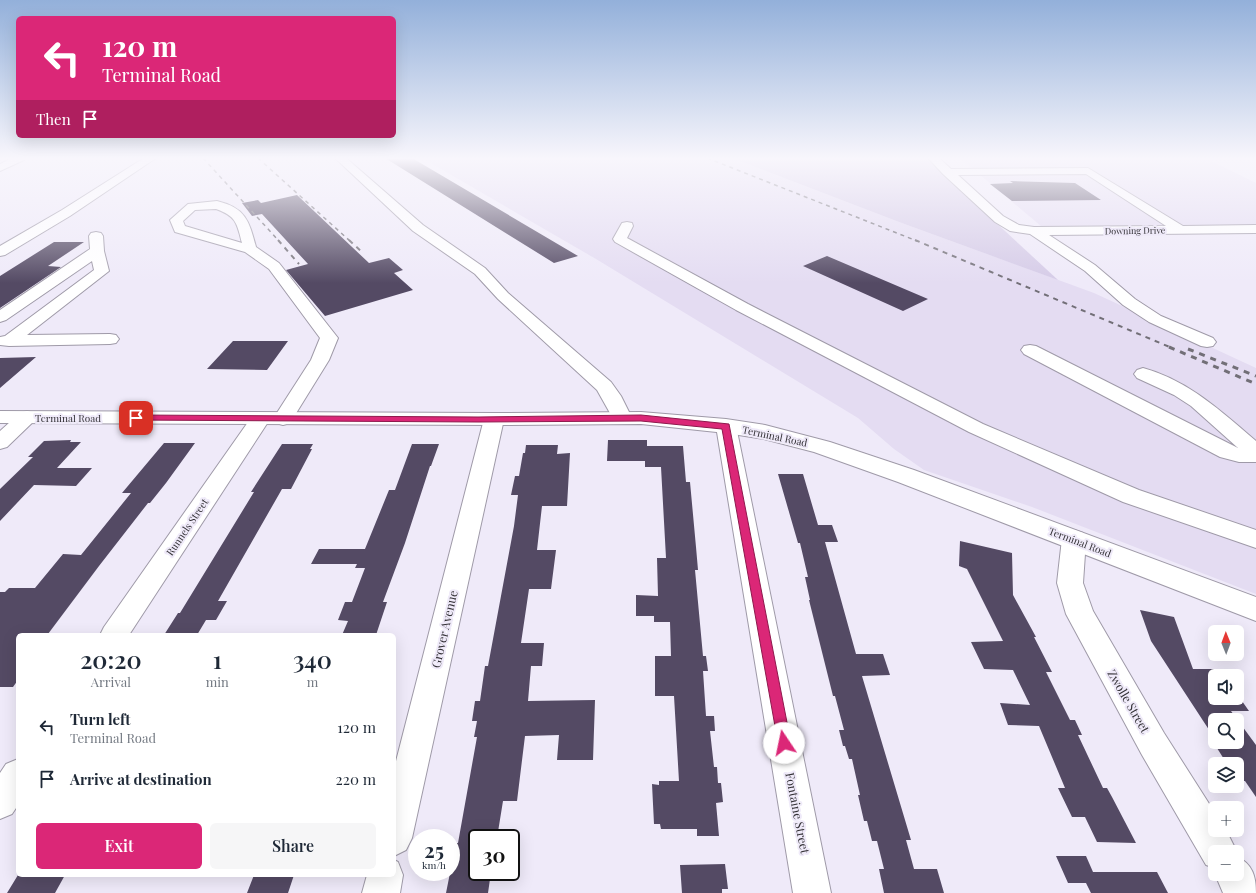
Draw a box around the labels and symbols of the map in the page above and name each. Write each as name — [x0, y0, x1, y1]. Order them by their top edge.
street label: Downing Drive — [1105, 223, 1166, 237]
pin — [119, 401, 153, 435]
street label: Terminal Road — [35, 411, 101, 425]
street label: Terminal Road — [741, 422, 809, 450]
street label: Runnels Street — [163, 495, 212, 558]
street label: Terminal Road — [1047, 524, 1114, 560]
street label: Grover Avenue — [427, 589, 461, 669]
north arrow — [1208, 625, 1244, 661]
street label: Zwolle Street — [1104, 666, 1154, 736]
position arrow — [763, 722, 805, 764]
street label: Fontaine Street — [782, 771, 814, 856]
speed limit sign: 30 — [468, 829, 520, 881]

